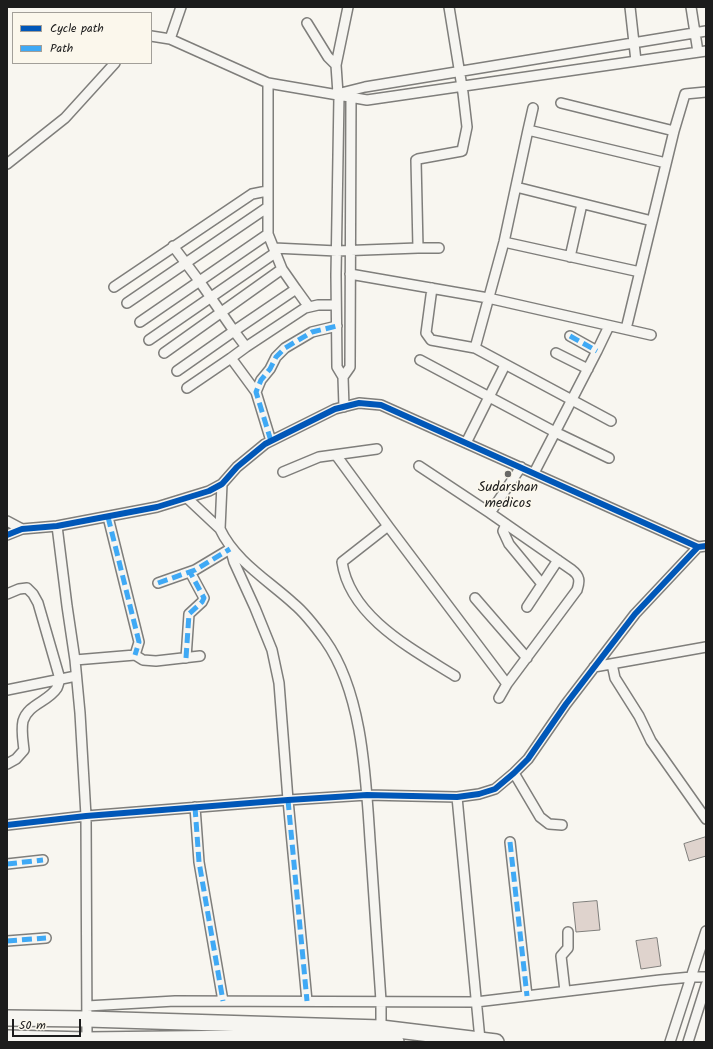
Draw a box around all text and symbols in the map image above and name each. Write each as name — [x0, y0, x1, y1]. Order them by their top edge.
legend — [12, 12, 152, 64]
text: Cycle path — [50, 19, 104, 38]
text: Path — [50, 39, 73, 58]
marker: Sudarshan medicos — [503, 469, 513, 479]
place label: Sudarshan medicos — [478, 481, 538, 514]
scale bar — [14, 1011, 83, 1037]
text: 50 m — [19, 1016, 46, 1035]

